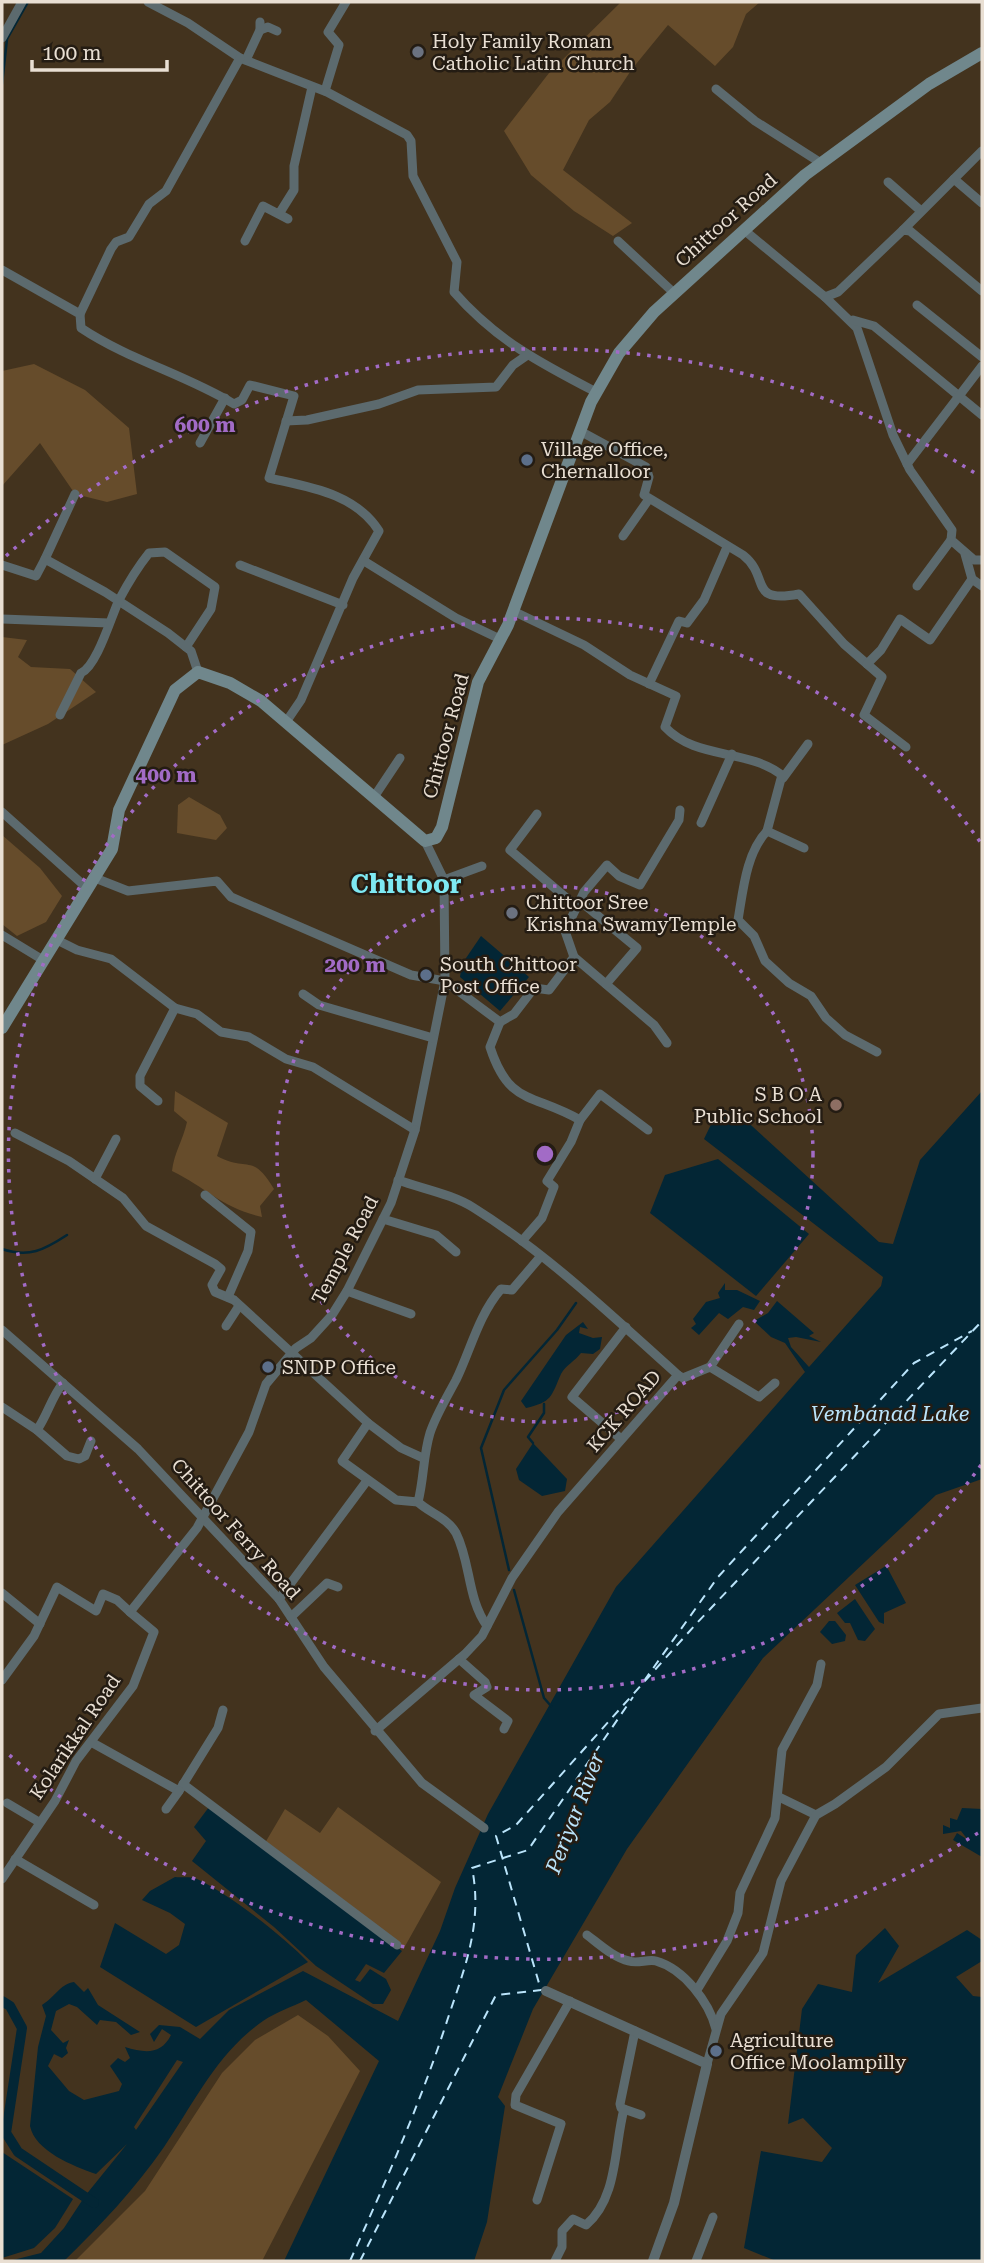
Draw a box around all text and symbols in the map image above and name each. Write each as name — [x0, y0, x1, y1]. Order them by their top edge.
scale bar — [32, 28, 166, 72]
place label: Holy Family Roman Catholic Latin Church — [432, 30, 634, 75]
text: 100 m — [42, 41, 102, 65]
marker: Holy Family Roman Catholic Latin Church — [410, 44, 426, 60]
street label: Chittoor Road — [670, 168, 782, 272]
text: 600 m — [175, 413, 235, 437]
place label: Village Office, Chernalloor — [541, 438, 668, 483]
marker: Village Office, Chernalloor — [519, 452, 535, 468]
street label: Chittoor Road — [418, 671, 474, 801]
text: 400 m — [136, 763, 196, 787]
district label: Chittoor — [350, 869, 462, 899]
place label: Chittoor Sree Krishna SwamyTemple — [526, 891, 736, 936]
marker: Chittoor Sree Krishna SwamyTemple — [504, 905, 520, 921]
text: 200 m — [325, 953, 385, 977]
place label: South Chittoor Post Office — [440, 953, 577, 998]
marker: South Chittoor Post Office — [418, 967, 434, 983]
place label: S B O A Public School — [694, 1083, 823, 1128]
marker: S B O A Public School — [828, 1097, 844, 1113]
centre of rings — [533, 1142, 557, 1166]
street label: Temple Road — [307, 1192, 383, 1308]
place label: SNDP Office — [282, 1356, 396, 1379]
marker: SNDP Office — [260, 1359, 276, 1375]
street label: KCK ROAD — [582, 1365, 666, 1457]
water label: Vembanad Lake — [811, 1402, 969, 1426]
street label: Chittoor Ferry Road — [167, 1454, 305, 1604]
street label: Kolarikkal Road — [25, 1670, 125, 1804]
water label: Periyar River — [541, 1749, 609, 1878]
place label: Agriculture Office Moolampilly — [730, 2029, 907, 2074]
marker: Agriculture Office Moolampilly — [708, 2043, 724, 2059]

